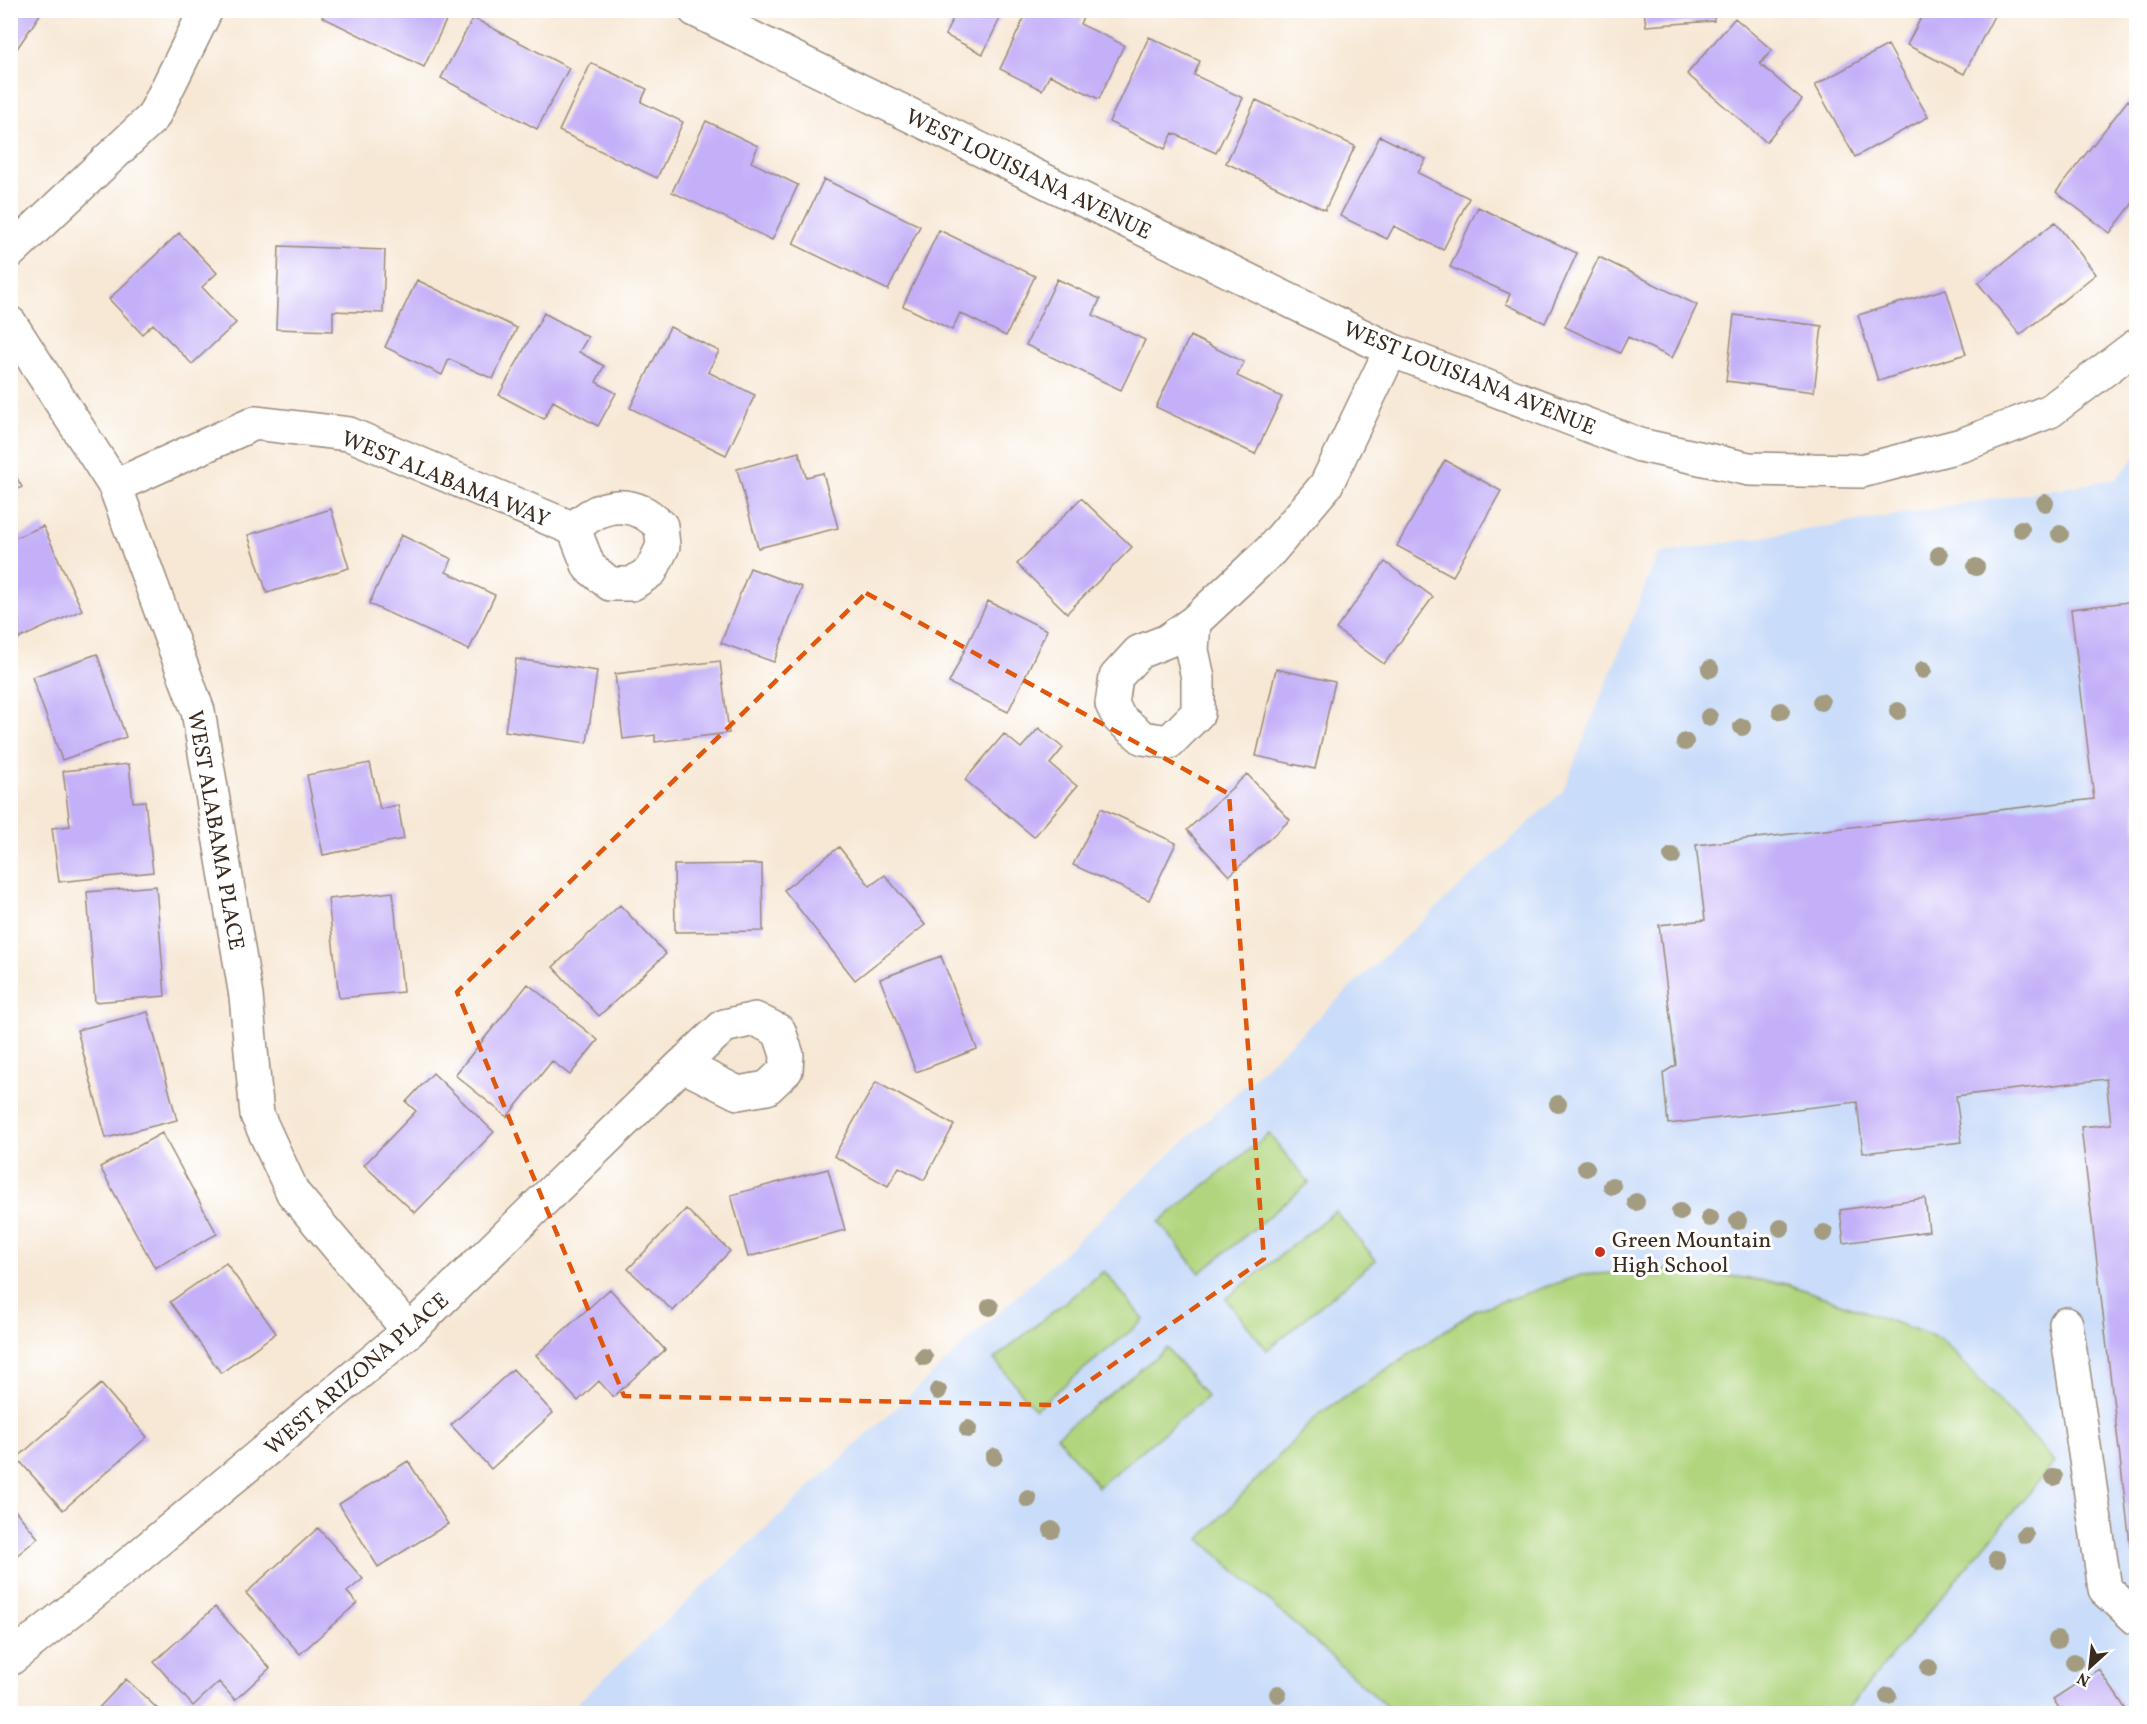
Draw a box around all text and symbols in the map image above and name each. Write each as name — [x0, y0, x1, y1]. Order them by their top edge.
street label: WEST LOUISIANA AVENUE — [900, 102, 1156, 248]
street label: WEST LOUISIANA AVENUE — [1338, 314, 1600, 444]
street label: WEST ALABAMA WAY — [336, 424, 554, 536]
street label: WEST ALABAMA PLACE — [178, 708, 251, 953]
place label: Green Mountain High School — [1612, 1226, 1771, 1282]
marker: Green Mountain High School — [1593, 1245, 1607, 1259]
street label: WEST ARIZONA PLACE — [259, 1286, 456, 1464]
north arrow — [2060, 1637, 2120, 1697]
text: N — [2074, 1666, 2094, 1691]

